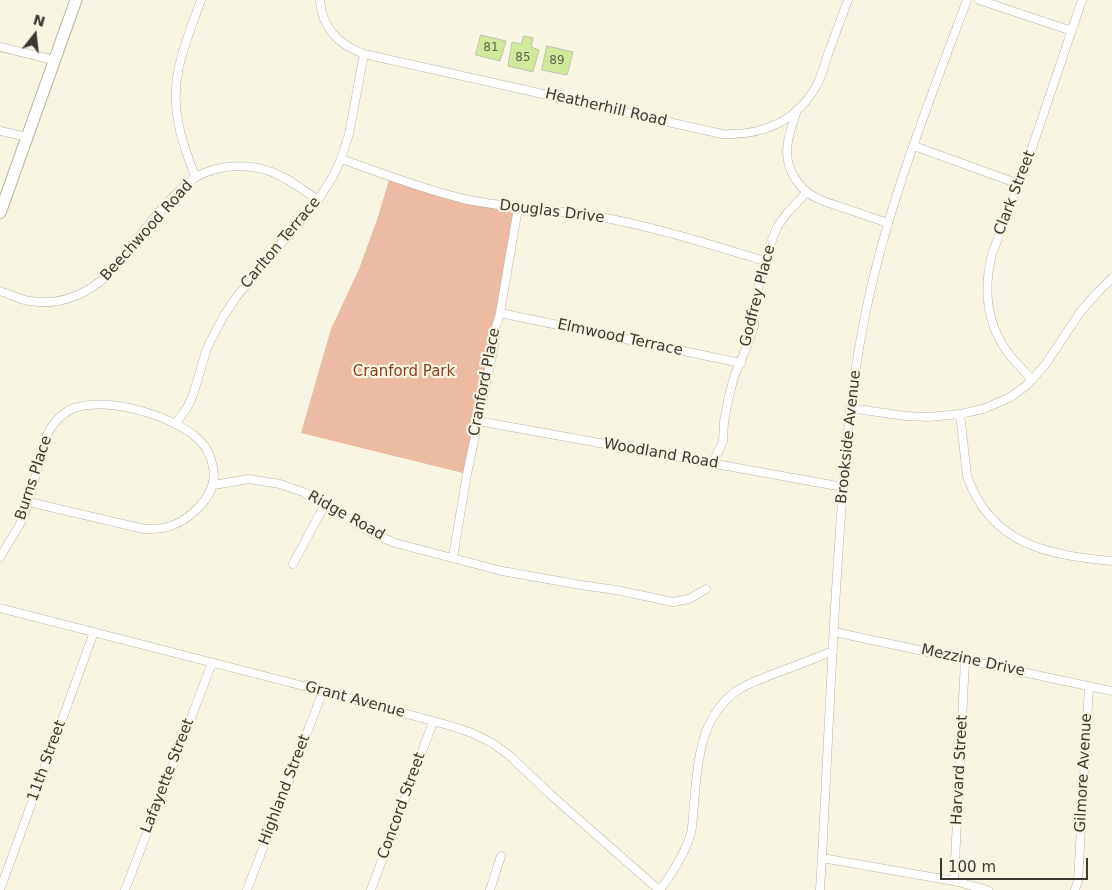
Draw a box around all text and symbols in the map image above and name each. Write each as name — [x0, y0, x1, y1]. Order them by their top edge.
north arrow — [10, 10, 60, 60]
text: N — [31, 11, 47, 30]
house number: 81 — [483, 41, 499, 55]
house number: 85 — [515, 51, 531, 65]
house number: 89 — [549, 54, 565, 68]
street label: Heatherhill Road — [543, 85, 669, 131]
street label: Clark Street — [991, 148, 1039, 238]
street label: Beechwood Road — [97, 177, 197, 285]
street label: Carlton Terrace — [237, 194, 325, 292]
street label: Douglas Drive — [498, 197, 606, 227]
street label: Godfrey Place — [737, 243, 779, 349]
street label: Elmwood Terrace — [556, 316, 684, 360]
street label: Cranford Place — [466, 326, 504, 438]
park label: Cranford Park — [353, 363, 455, 381]
street label: Brookside Avenue — [833, 369, 865, 505]
street label: Burns Place — [12, 434, 56, 522]
street label: Woodland Road — [602, 435, 720, 473]
street label: Ridge Road — [304, 487, 388, 545]
street label: Mezzine Drive — [919, 641, 1027, 681]
street label: Grant Avenue — [303, 678, 407, 722]
street label: Gilmore Avenue — [1072, 713, 1096, 833]
street label: Harvard Street — [948, 714, 972, 826]
street label: Lafayette Street — [138, 716, 198, 836]
street label: 11th Street — [24, 718, 70, 804]
street label: Highland Street — [256, 732, 314, 848]
street label: Concord Street — [374, 750, 430, 862]
scale bar — [942, 848, 1090, 880]
text: 100 m — [948, 858, 996, 876]

